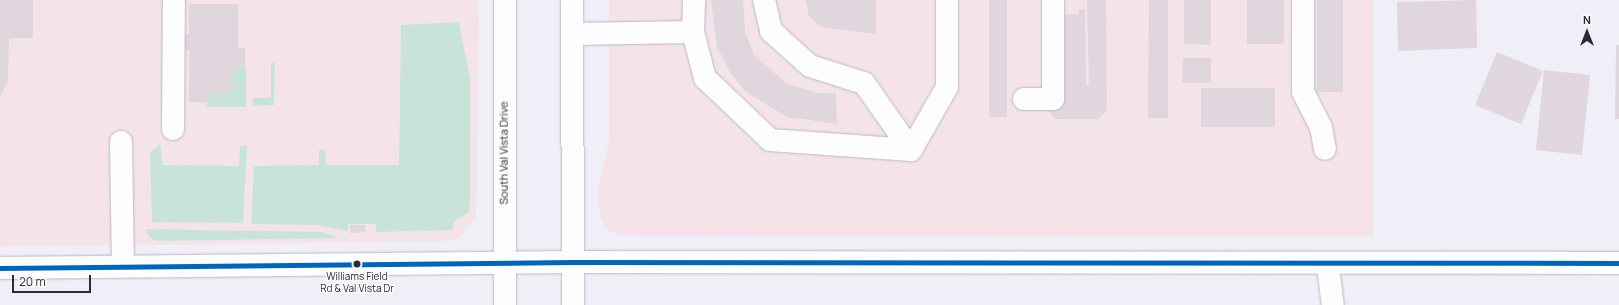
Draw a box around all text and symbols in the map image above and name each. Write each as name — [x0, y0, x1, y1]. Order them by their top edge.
north arrow — [1567, 12, 1607, 52]
text: N — [1583, 12, 1591, 27]
street label: South Val Vista Drive — [497, 101, 511, 205]
marker: Williams Field Rd & Val Vista Dr — [352, 259, 362, 269]
scale bar — [14, 267, 93, 293]
place label: Williams Field Rd & Val Vista Dr — [320, 270, 394, 294]
text: 20 m — [19, 273, 46, 290]

